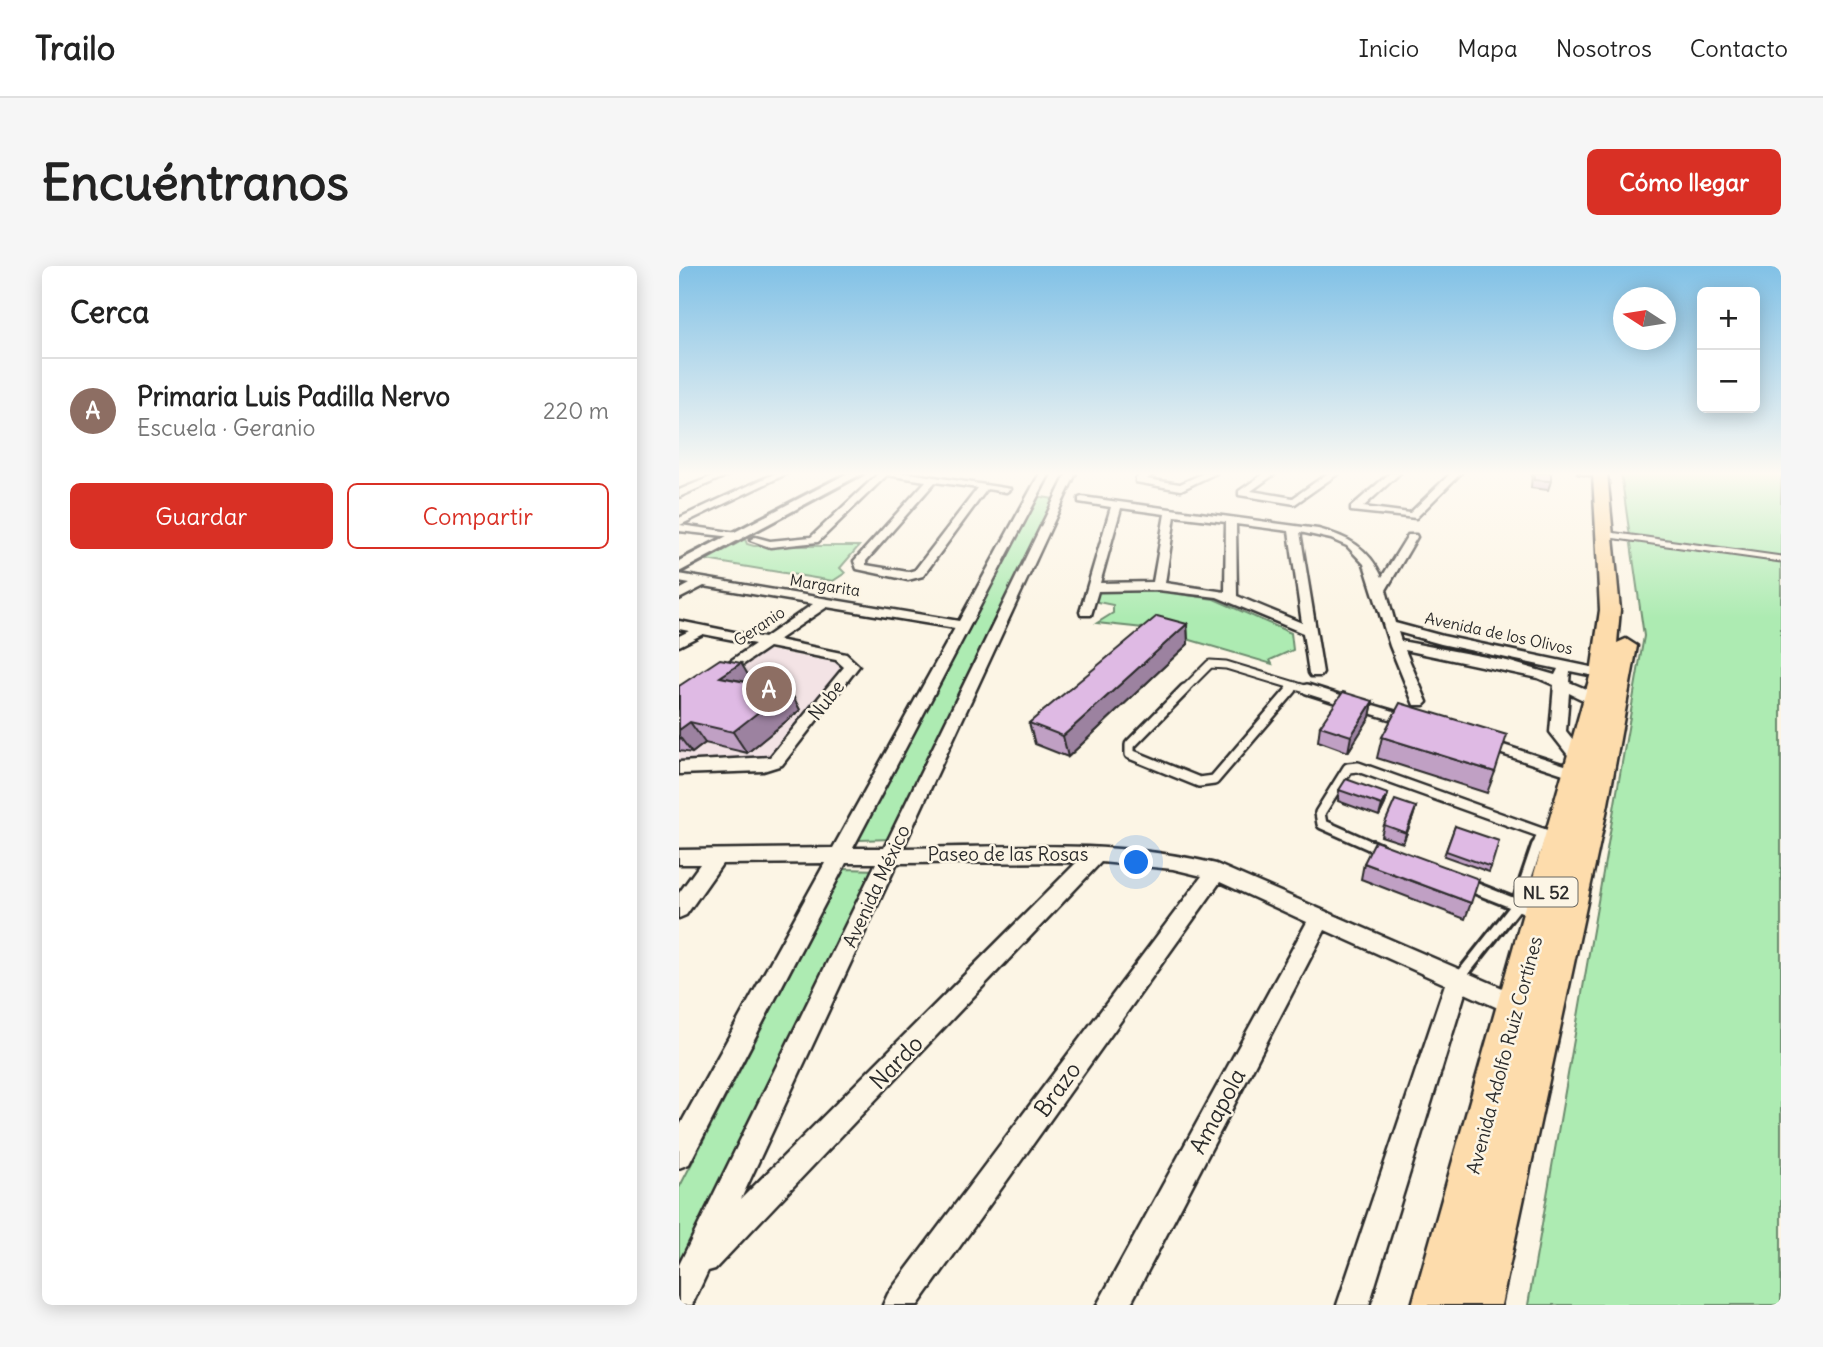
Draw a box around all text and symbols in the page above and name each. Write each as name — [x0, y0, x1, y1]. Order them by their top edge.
text: Trailo — [35, 27, 115, 69]
text: Inicio — [1359, 33, 1419, 63]
text: Mapa — [1457, 33, 1518, 63]
text: Nosotros — [1556, 33, 1652, 63]
text: Contacto — [1690, 33, 1788, 63]
button: Cómo llegar — [1587, 149, 1781, 215]
text: Encuéntranos — [42, 152, 349, 213]
north arrow — [1613, 287, 1676, 350]
map controls — [1697, 287, 1760, 413]
button: + — [1697, 287, 1760, 350]
text: Cerca — [70, 293, 149, 331]
button: − — [1697, 350, 1760, 413]
text: Primaria Luis Padilla Nervo — [137, 380, 450, 413]
text: A — [86, 396, 100, 425]
text: 220 m — [543, 396, 609, 425]
text: Escuela · Geranio — [137, 413, 315, 442]
button: Guardar — [70, 483, 333, 549]
button: Compartir — [347, 483, 609, 549]
street label: Margarita — [788, 570, 862, 600]
street label: Geranio — [730, 602, 788, 650]
street label: Avenida de los Olivos — [1423, 608, 1575, 658]
pin: A — [746, 663, 792, 715]
street label: Nube — [803, 675, 849, 725]
street label: Avenida México — [837, 821, 915, 951]
street label: Paseo de las Rosas — [928, 842, 1088, 866]
your location — [1119, 845, 1153, 879]
road number: NL 52 — [1515, 878, 1577, 906]
street label: Avenida Adolfo Ruiz Cortínes — [1461, 934, 1547, 1176]
street label: Nardo — [863, 1029, 929, 1095]
street label: Brazo — [1027, 1056, 1087, 1122]
street label: Amapola — [1183, 1063, 1251, 1159]

